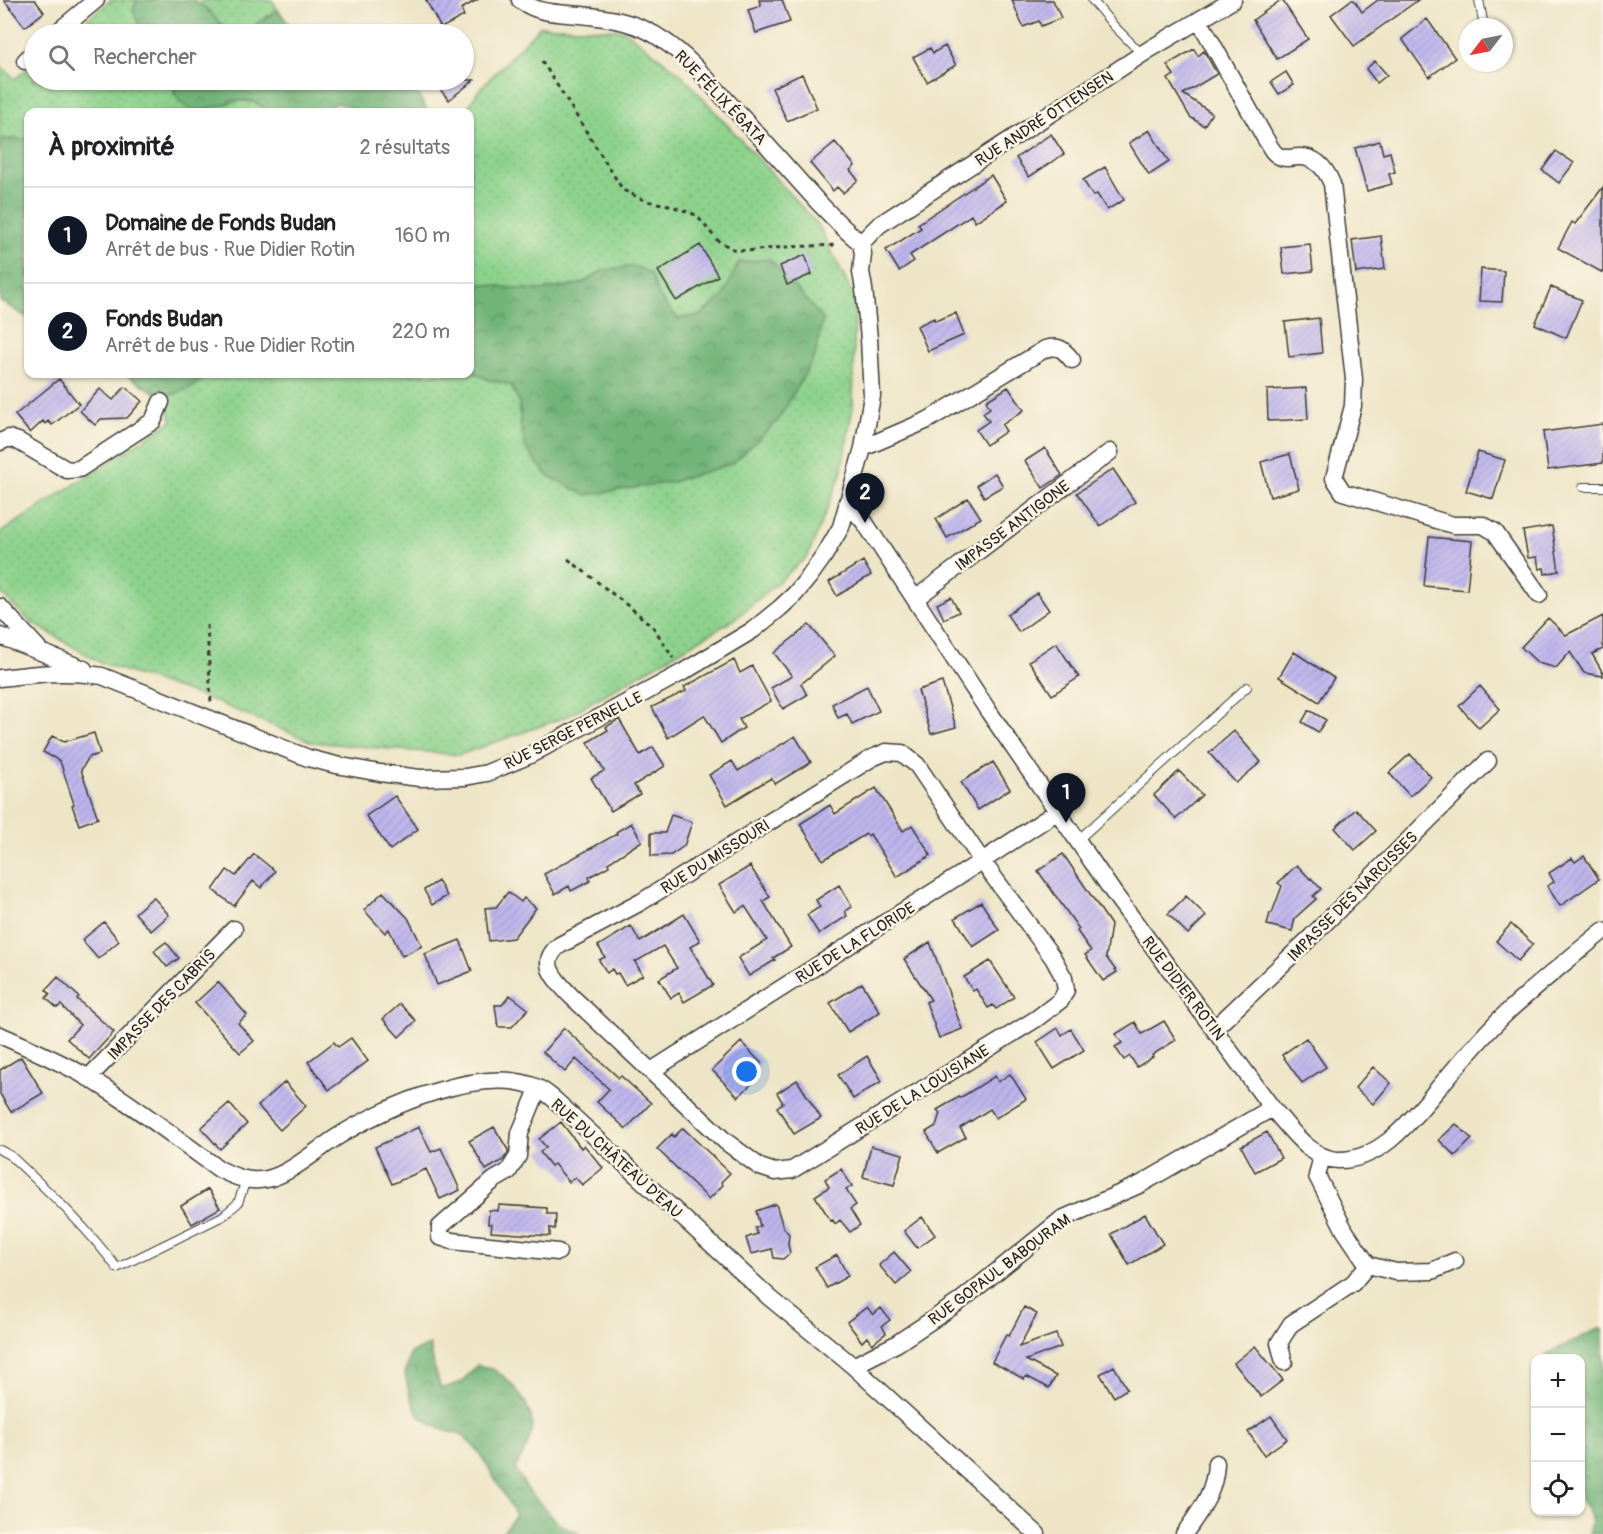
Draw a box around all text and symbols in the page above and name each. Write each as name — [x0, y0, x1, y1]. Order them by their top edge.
north arrow — [1459, 18, 1513, 72]
search box — [24, 24, 474, 90]
icon: search — [45, 41, 78, 74]
text: Rechercher — [93, 43, 197, 71]
street label: RUE FÉLIX ÉGATA — [670, 46, 770, 149]
street label: RUE ANDRÉ OTTENSEN — [972, 67, 1117, 171]
text: À proximité — [48, 131, 175, 163]
text: 2 résultats — [360, 135, 450, 160]
text: Domaine de Fonds Budan — [105, 209, 336, 237]
text: 1 — [64, 223, 71, 248]
text: 160 m — [395, 223, 450, 248]
text: Arrêt de bus · Rue Didier Rotin — [105, 237, 355, 262]
text: Fonds Budan — [105, 305, 223, 333]
text: 2 — [62, 319, 73, 344]
text: 220 m — [392, 319, 450, 344]
text: Arrêt de bus · Rue Didier Rotin — [105, 333, 355, 358]
pin: 2 — [846, 474, 884, 523]
street label: IMPASSE ANTIGONE — [951, 476, 1074, 575]
street label: RUE SERGE PERNELLE — [501, 687, 646, 775]
pin: 1 — [1046, 774, 1086, 823]
street label: RUE DU MISSOURI — [657, 815, 774, 898]
street label: IMPASSE DES NARCISSES — [1283, 827, 1422, 966]
street label: RUE DE LA FLORIDE — [792, 898, 919, 988]
street label: RUE DIDIER ROTIN — [1137, 932, 1229, 1045]
street label: IMPASSE DES CABRIS — [103, 945, 220, 1065]
street label: RUE DE LA LOUISIANE — [852, 1041, 993, 1139]
your location — [732, 1057, 761, 1086]
street label: RUE DU CHÂTEAU D'EAU — [547, 1095, 686, 1223]
street label: RUE GOPAUL BABOURAM — [925, 1210, 1075, 1330]
map controls — [1531, 1354, 1585, 1516]
button: + — [1531, 1354, 1585, 1408]
button: − — [1531, 1408, 1585, 1462]
button: locate — [1531, 1462, 1585, 1516]

